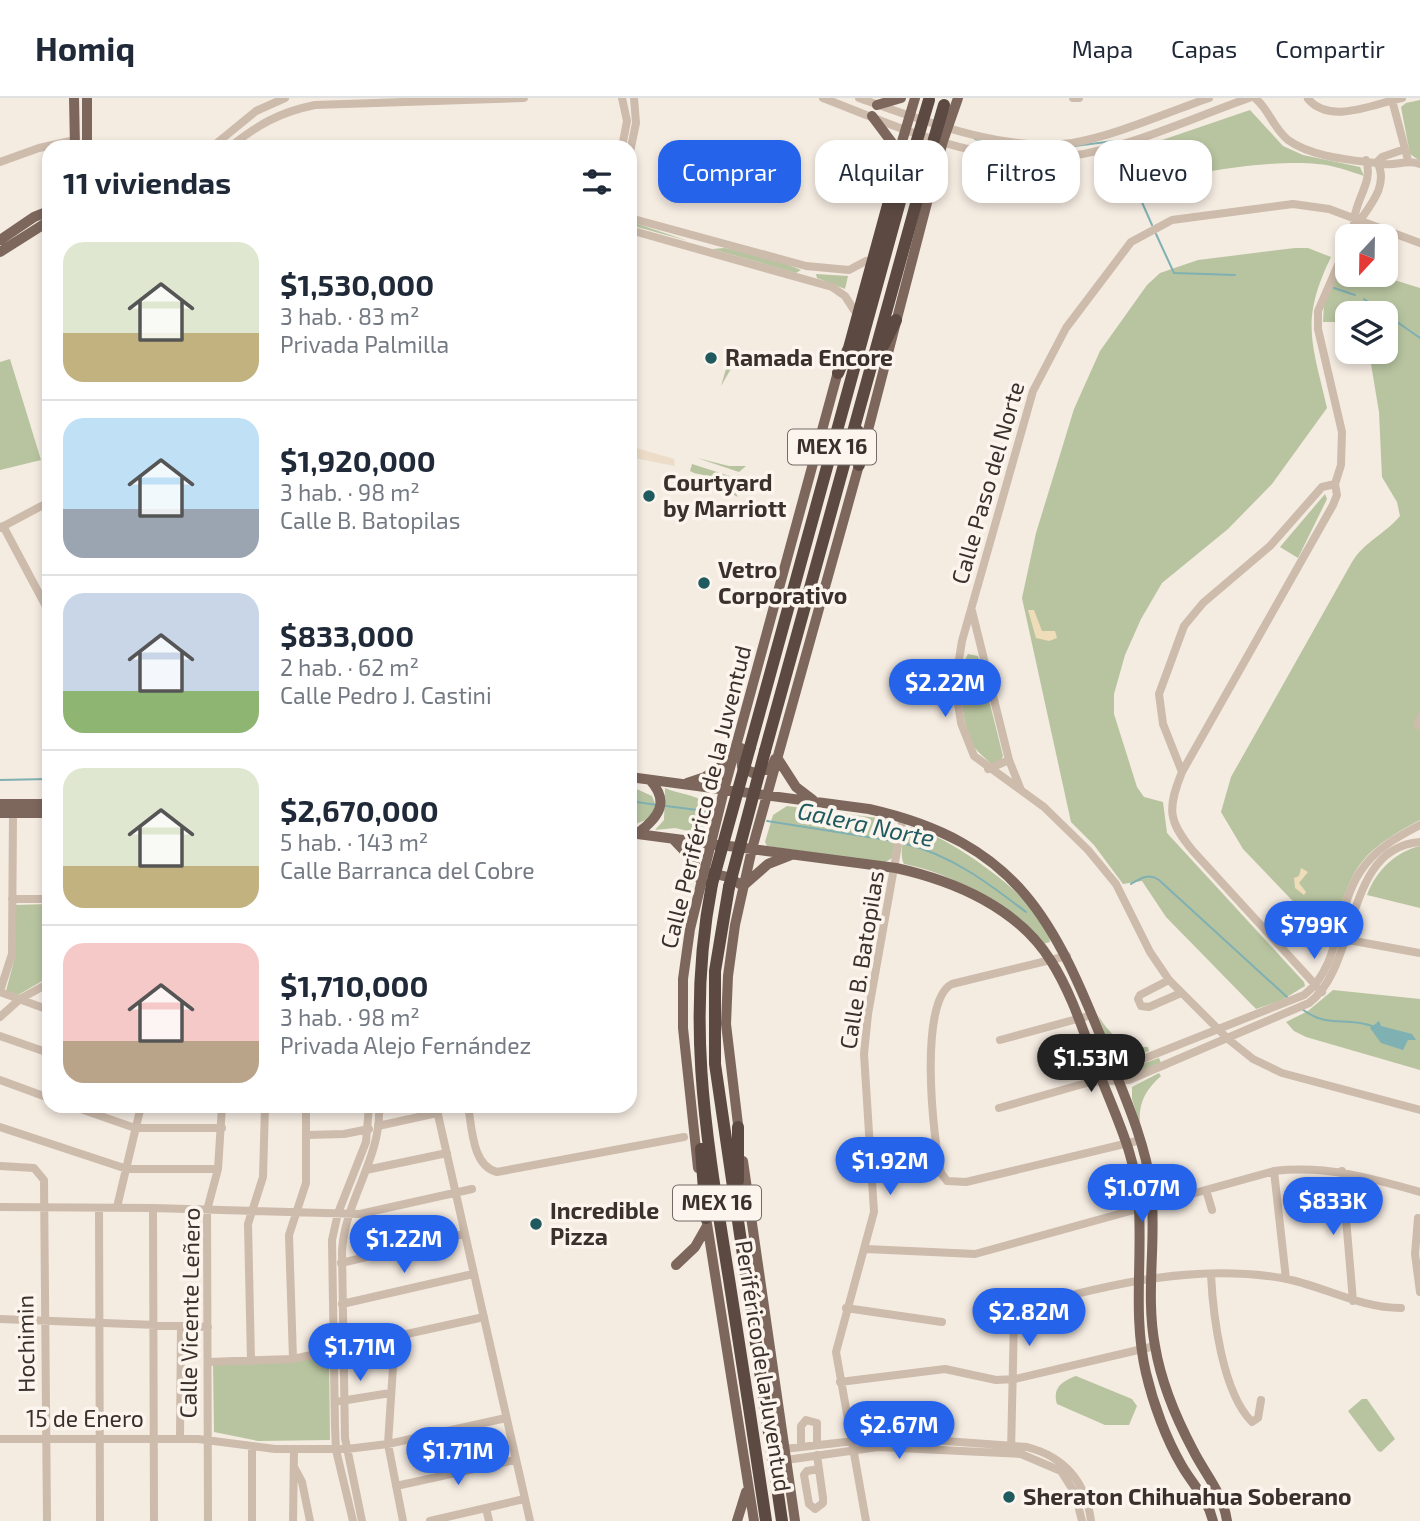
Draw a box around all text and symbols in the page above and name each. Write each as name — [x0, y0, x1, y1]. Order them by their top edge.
text: Homiq — [35, 28, 135, 68]
text: Mapa — [1072, 34, 1133, 63]
text: Capas — [1171, 34, 1237, 63]
text: Compartir — [1275, 34, 1385, 63]
chip: Comprar — [658, 140, 801, 203]
chip: Alquilar — [815, 140, 948, 203]
chip: Filtros — [962, 140, 1080, 203]
chip: Nuevo — [1094, 140, 1212, 203]
icon: filters — [578, 163, 616, 201]
text: 11 viviendas — [63, 164, 231, 200]
north arrow — [1335, 224, 1398, 287]
map controls — [1335, 224, 1398, 364]
text: $1,530,000 — [280, 266, 434, 302]
icon: home — [119, 270, 203, 354]
button: layers — [1335, 301, 1398, 364]
text: 3 hab. · 83 m² — [280, 302, 420, 330]
text: Privada Palmilla — [280, 330, 449, 358]
place label: Ramada Encore — [725, 343, 893, 371]
marker: Ramada Encore — [703, 350, 719, 366]
street label: Calle Paso del Norte — [945, 378, 1029, 587]
road number: MEX 16 — [788, 430, 876, 464]
text: $1,920,000 — [280, 442, 436, 478]
icon: home — [119, 446, 203, 530]
place label: Courtyard by Marriott — [663, 468, 787, 522]
text: 3 hab. · 98 m² — [280, 478, 420, 506]
marker: Courtyard by Marriott — [641, 488, 657, 504]
text: Calle B. Batopilas — [280, 506, 460, 534]
place label: Vetro Corporativo — [718, 555, 847, 609]
marker: Vetro Corporativo — [696, 575, 712, 591]
text: $833,000 — [280, 617, 414, 653]
icon: home — [119, 621, 203, 705]
street label: Calle Periférico de la Juventud — [654, 642, 756, 951]
text: 2 hab. · 62 m² — [280, 653, 419, 681]
pin: $2.22M — [888, 660, 1002, 719]
text: $2.22M — [905, 668, 985, 696]
text: Calle Pedro J. Castini — [280, 681, 492, 709]
text: $2,670,000 — [280, 792, 439, 828]
water label: Galera Norte — [795, 795, 937, 852]
icon: home — [119, 796, 203, 880]
text: 5 hab. · 143 m² — [280, 828, 428, 856]
text: Calle Barranca del Cobre — [280, 856, 535, 884]
street label: Calle B. Batopilas — [833, 869, 889, 1051]
pin: $799K — [1265, 902, 1363, 961]
text: $799K — [1280, 910, 1348, 938]
text: $1,710,000 — [280, 967, 428, 1003]
icon: home — [119, 971, 203, 1055]
text: 3 hab. · 98 m² — [280, 1003, 420, 1031]
text: Privada Alejo Fernández — [280, 1031, 531, 1059]
pin: $1.53M — [1034, 1034, 1148, 1094]
text: $1.53M — [1053, 1043, 1129, 1071]
pin: $1.92M — [833, 1138, 947, 1197]
text: $1.92M — [852, 1146, 928, 1174]
pin: $1.07M — [1085, 1164, 1199, 1224]
text: $1.07M — [1104, 1173, 1180, 1201]
pin: $833K — [1284, 1178, 1382, 1237]
road number: MEX 16 — [673, 1186, 761, 1220]
text: $833K — [1299, 1186, 1367, 1214]
place label: Incredible Pizza — [550, 1196, 659, 1250]
street label: Calle Vicente Leñero — [173, 1207, 205, 1419]
pin: $1.22M — [347, 1216, 461, 1275]
marker: Incredible Pizza — [528, 1216, 544, 1232]
text: $1.22M — [366, 1224, 442, 1252]
street label: Periférico de la Juventud — [730, 1238, 798, 1494]
pin: $2.82M — [972, 1288, 1086, 1348]
street label: Hochimin — [10, 1295, 40, 1393]
text: $2.82M — [988, 1297, 1070, 1325]
pin: $1.71M — [303, 1324, 417, 1383]
text: $1.71M — [324, 1332, 396, 1360]
pin: $2.67M — [842, 1402, 956, 1461]
street label: 15 de Enero — [26, 1404, 144, 1432]
text: $2.67M — [859, 1410, 939, 1438]
pin: $1.71M — [401, 1428, 515, 1487]
text: $1.71M — [422, 1436, 494, 1464]
place label: Sheraton Chihuahua Soberano — [1023, 1482, 1352, 1510]
marker: Sheraton Chihuahua Soberano — [1001, 1489, 1017, 1505]

